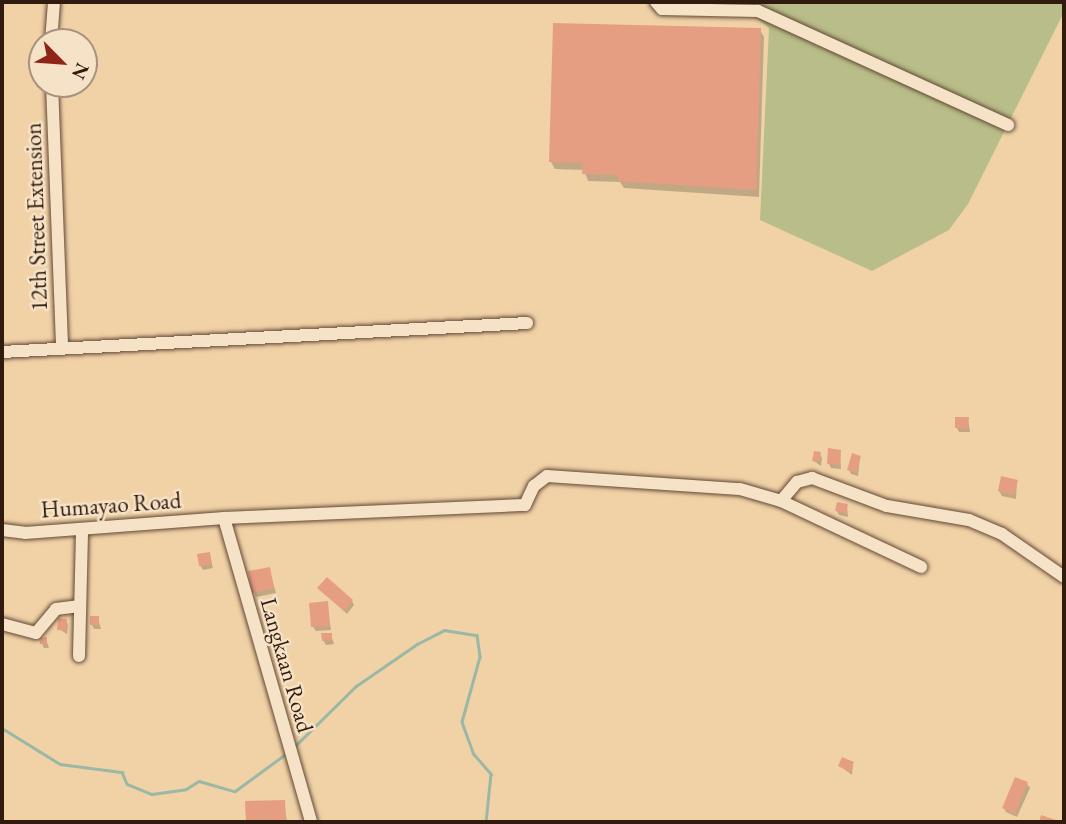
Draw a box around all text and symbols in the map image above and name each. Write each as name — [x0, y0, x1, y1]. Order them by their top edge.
north arrow — [28, 28, 98, 98]
text: N — [66, 59, 95, 83]
street label: 12th Street Extension — [19, 122, 53, 312]
street label: Humayao Road — [40, 486, 182, 524]
street label: Langkaan Road — [255, 594, 319, 736]

